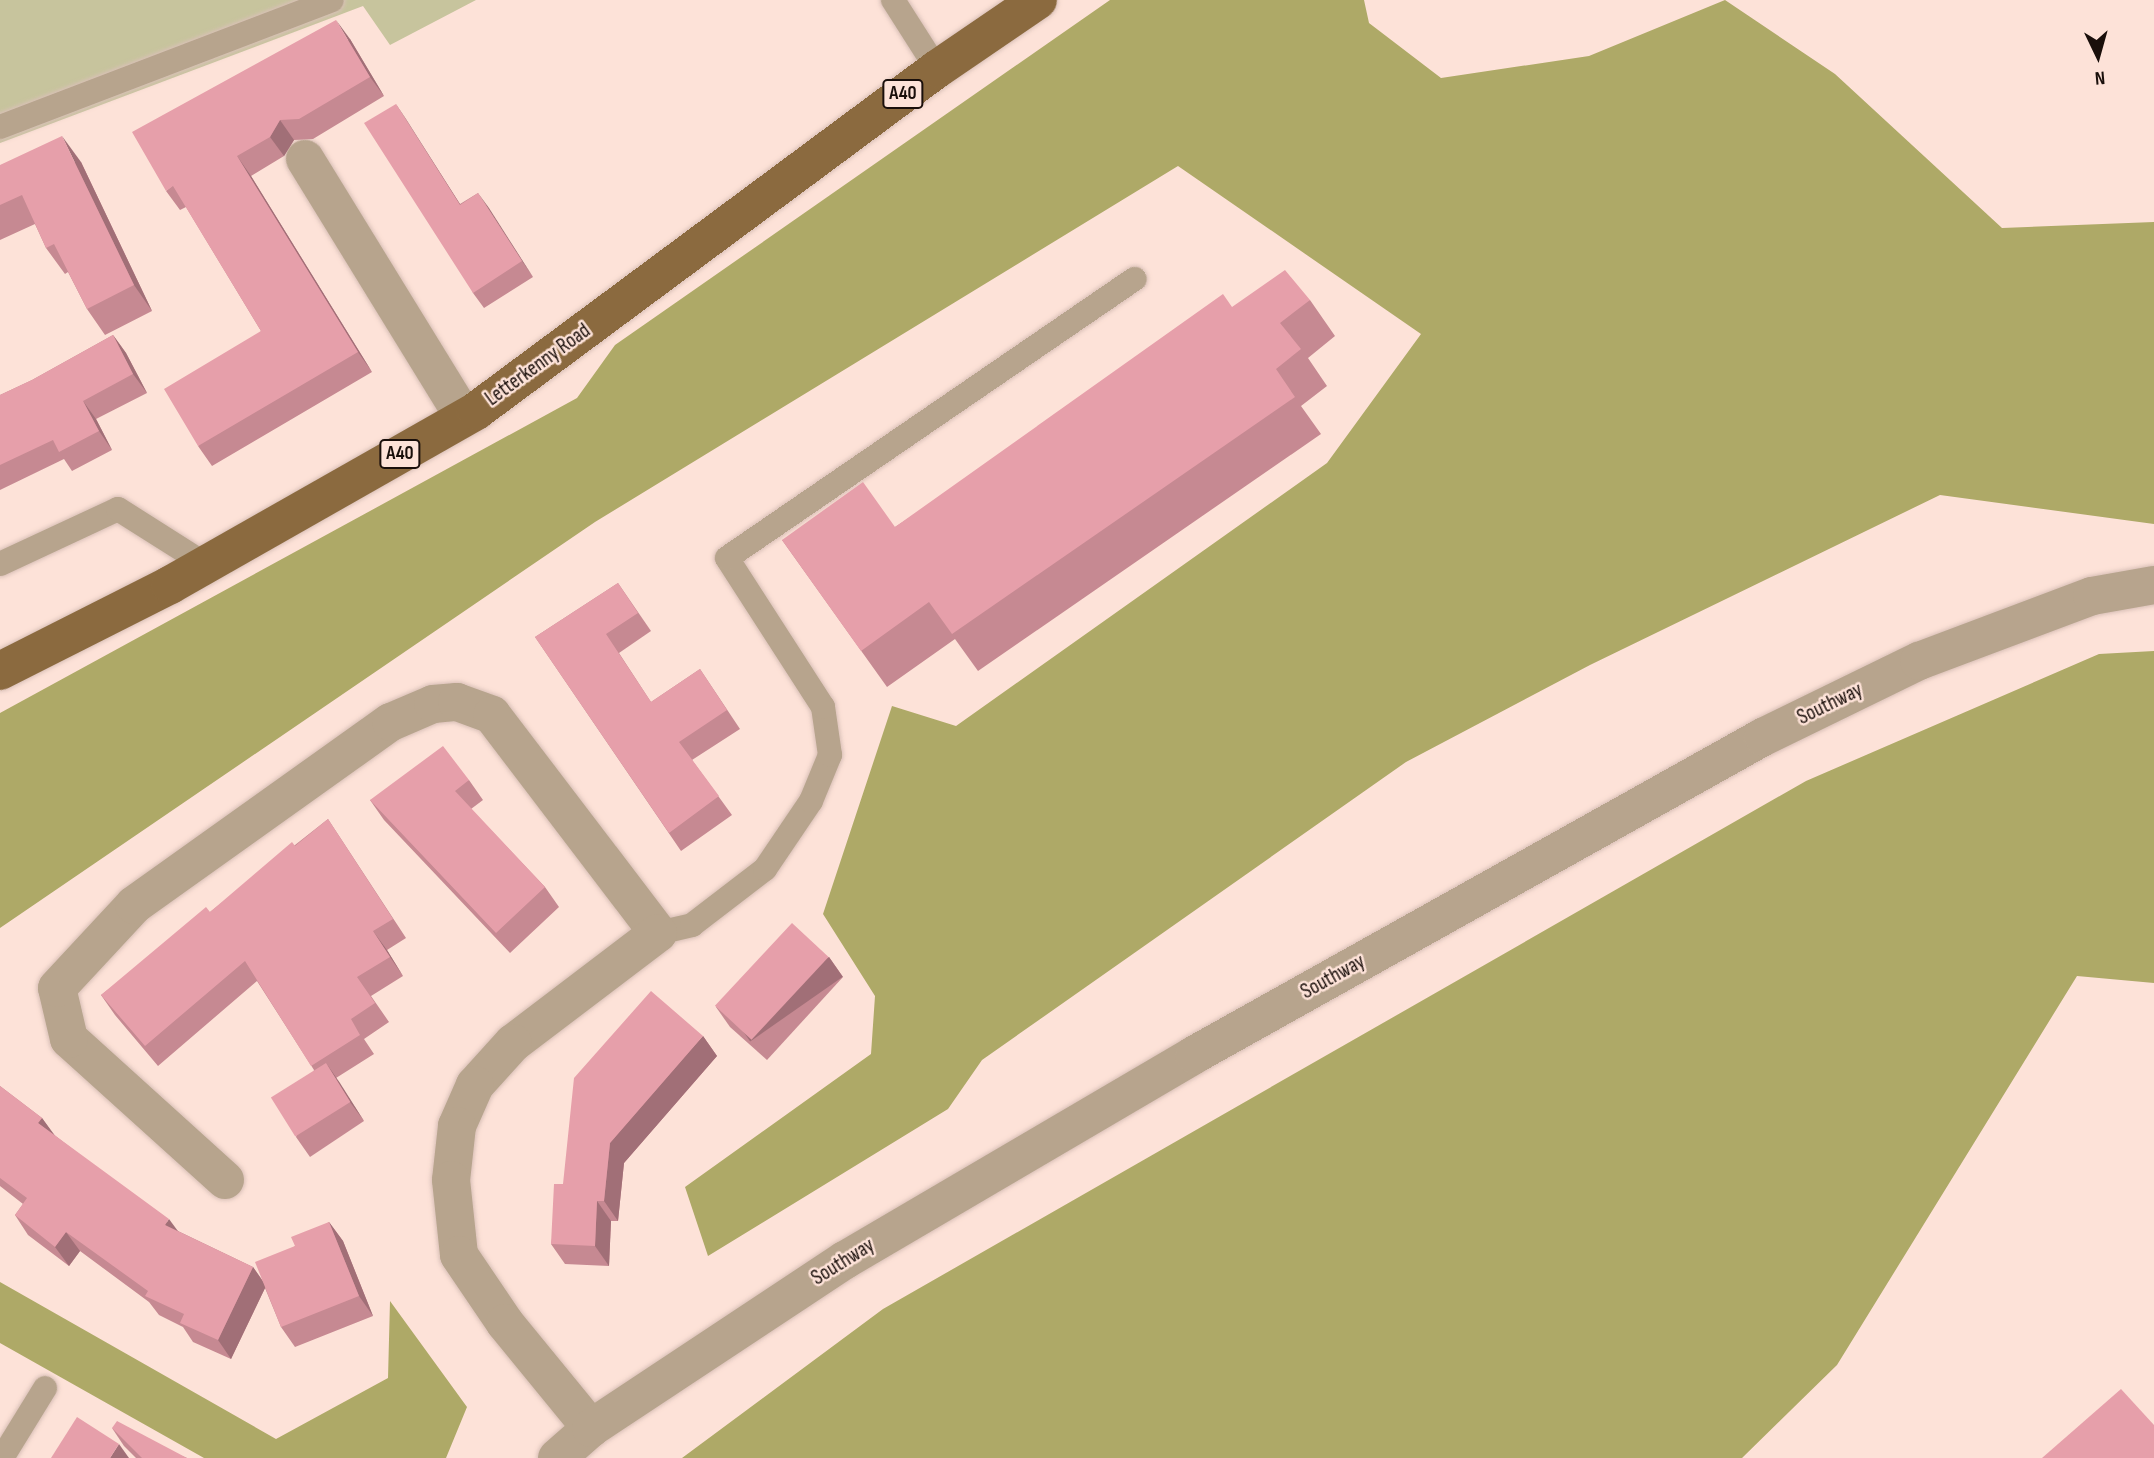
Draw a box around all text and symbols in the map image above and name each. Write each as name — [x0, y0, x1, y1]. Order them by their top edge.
north arrow — [2063, 21, 2133, 91]
text: N — [2094, 66, 2106, 89]
road number: A40 — [882, 78, 924, 110]
street label: Letterkenny Road — [481, 319, 595, 411]
road number: A40 — [379, 438, 421, 470]
street label: Southway — [1793, 677, 1867, 731]
street label: Southway — [1297, 949, 1369, 1005]
street label: Southway — [807, 1233, 879, 1291]

